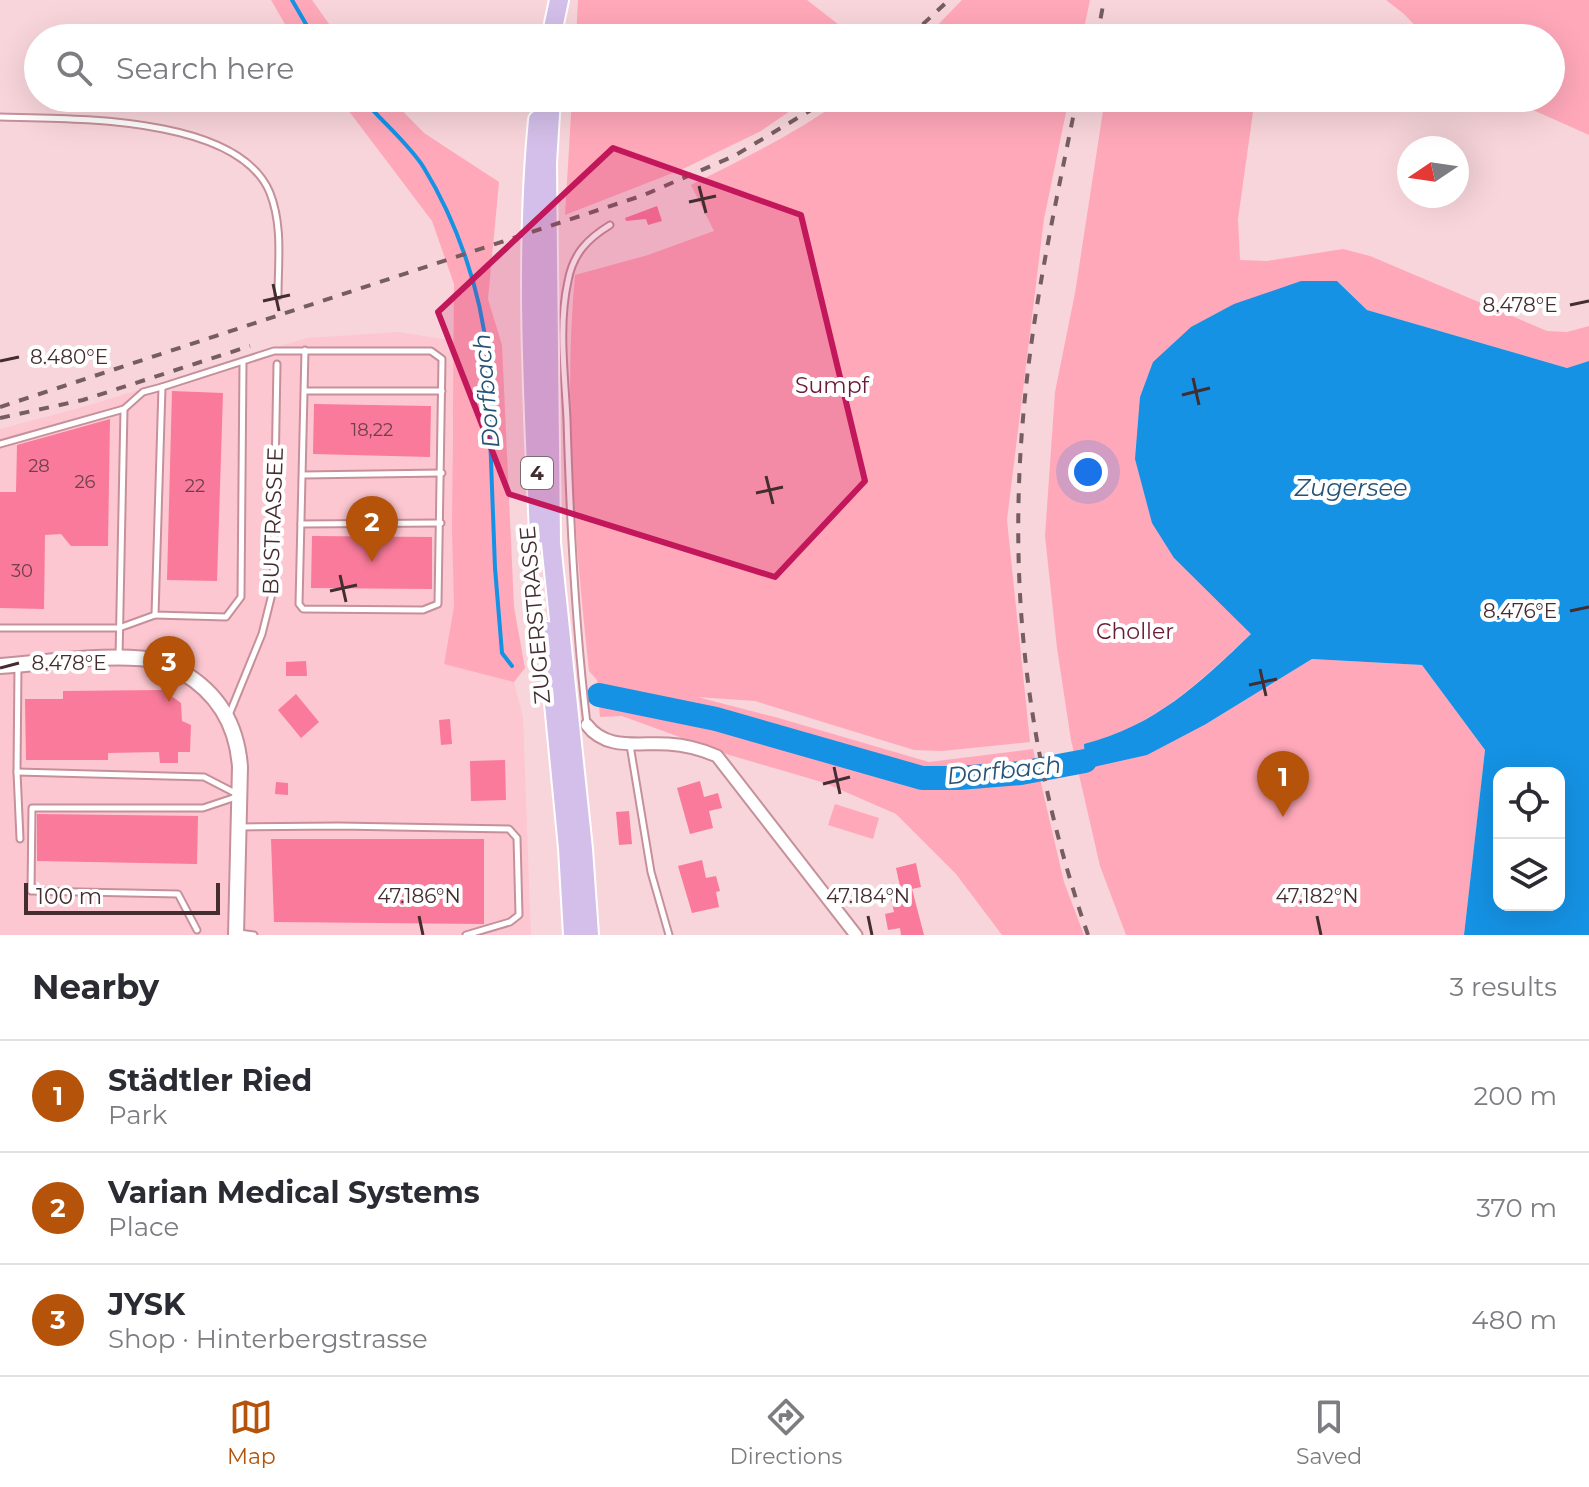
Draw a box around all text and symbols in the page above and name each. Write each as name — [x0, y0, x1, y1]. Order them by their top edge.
search box — [24, 24, 1565, 112]
icon: search — [52, 46, 96, 90]
text: Search here — [116, 50, 294, 87]
north arrow — [1397, 136, 1469, 208]
text: 8.478°E — [1482, 293, 1558, 317]
water label: Dorfbach — [467, 333, 505, 449]
text: 8.480°E — [30, 345, 108, 369]
park label: Sumpf — [795, 372, 871, 399]
house number: 18,22 — [351, 419, 393, 441]
street label: BUSTRASSEE — [257, 447, 289, 595]
your location — [1068, 452, 1108, 492]
house number: 28 — [28, 455, 50, 477]
road number: 4 — [521, 457, 553, 489]
house number: 26 — [74, 471, 96, 493]
water label: Zugersee — [1294, 473, 1407, 502]
house number: 22 — [185, 475, 205, 497]
pin: 2 — [346, 496, 398, 562]
street label: ZUGERSTRASSE — [514, 525, 556, 705]
house number: 30 — [11, 560, 33, 582]
text: 8.476°E — [1483, 599, 1557, 623]
park label: Choller — [1096, 618, 1174, 645]
pin: 3 — [143, 636, 195, 702]
text: 8.478°E — [31, 651, 107, 675]
water label: Dorfbach — [945, 750, 1063, 790]
pin: 1 — [1257, 751, 1309, 817]
map controls — [1493, 767, 1565, 911]
button: locate — [1493, 767, 1565, 839]
button: layers — [1493, 839, 1565, 911]
scale bar — [24, 879, 220, 915]
text: 100 m — [36, 883, 102, 910]
text: 47.186°N — [377, 884, 461, 908]
text: 47.184°N — [826, 884, 910, 908]
text: 47.182°N — [1276, 884, 1358, 908]
text: Nearby — [32, 966, 159, 1008]
text: 3 results — [1450, 971, 1557, 1003]
text: Städtler Ried — [108, 1062, 312, 1099]
text: 1 — [53, 1080, 63, 1112]
text: 200 m — [1473, 1080, 1557, 1112]
text: Park — [108, 1099, 167, 1131]
text: Varian Medical Systems — [108, 1174, 480, 1211]
text: 2 — [50, 1192, 66, 1224]
text: 370 m — [1476, 1192, 1557, 1224]
text: Place — [108, 1211, 179, 1243]
text: JYSK — [108, 1286, 185, 1323]
text: 3 — [50, 1304, 66, 1336]
text: 480 m — [1471, 1304, 1557, 1336]
text: Shop · Hinterbergstrasse — [108, 1323, 428, 1355]
tab: Map — [227, 1395, 276, 1470]
tab: Directions — [730, 1395, 842, 1470]
tab: Saved — [1296, 1395, 1362, 1470]

